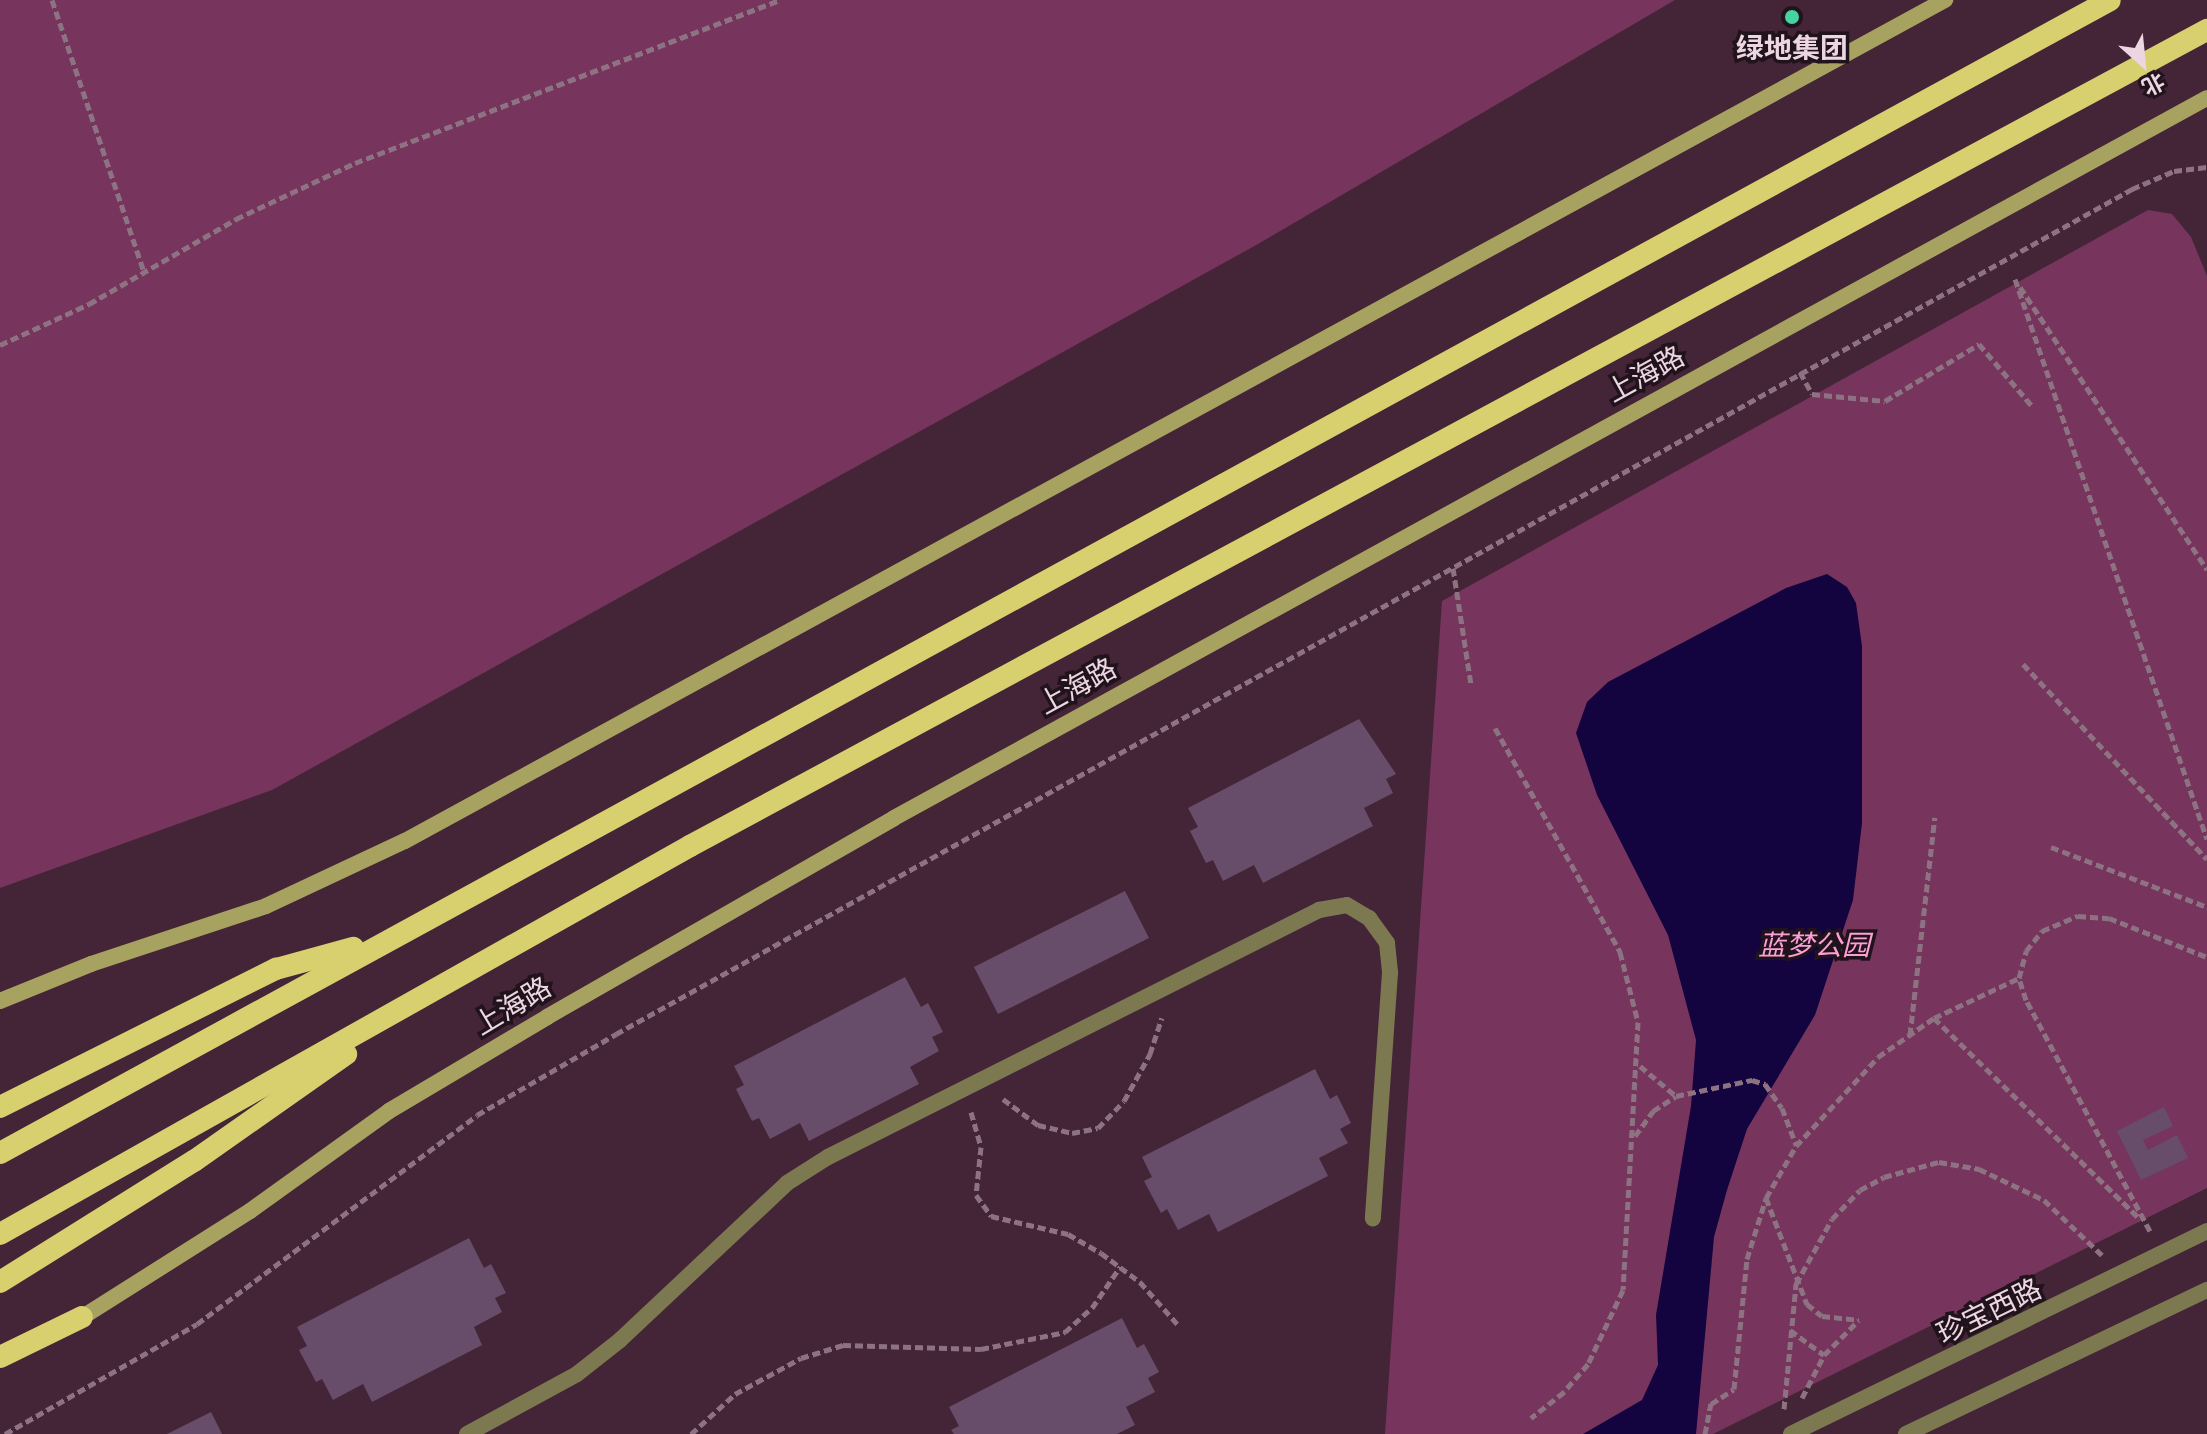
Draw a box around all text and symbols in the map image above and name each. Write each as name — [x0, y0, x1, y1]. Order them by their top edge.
marker: 绿地集团 — [1783, 8, 1801, 26]
north arrow — [2103, 24, 2183, 104]
place label: 绿地集团 — [1736, 29, 1848, 63]
text: 北 — [2137, 66, 2171, 106]
street label: 上海路 — [1599, 337, 1689, 407]
street label: 上海路 — [1031, 649, 1121, 719]
park label: 蓝梦公园 — [1758, 926, 1870, 960]
street label: 上海路 — [466, 968, 556, 1040]
street label: 珍宝西路 — [1930, 1269, 2046, 1349]

